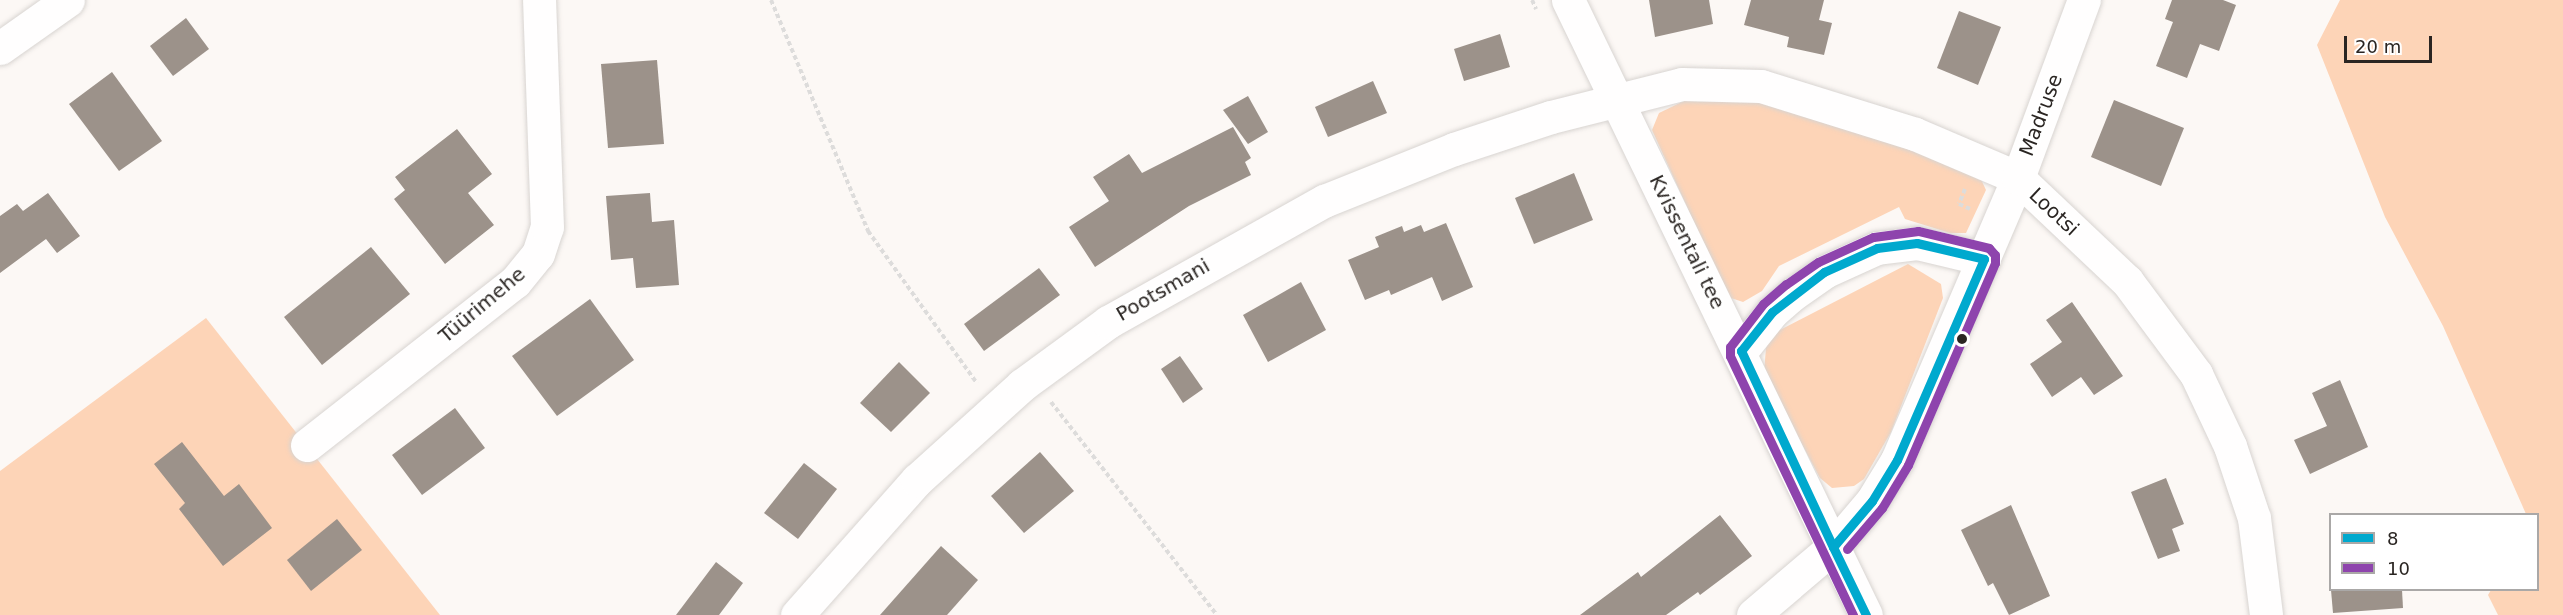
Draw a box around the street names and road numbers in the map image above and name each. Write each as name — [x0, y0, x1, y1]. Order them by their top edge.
street label: Madruse — [2014, 71, 2068, 159]
street label: Kvissentali tee — [1644, 171, 1730, 313]
street label: Lootsi — [2024, 183, 2084, 241]
street label: Pootsmani — [1112, 254, 1214, 326]
street label: Tüürimehe — [434, 262, 530, 348]

